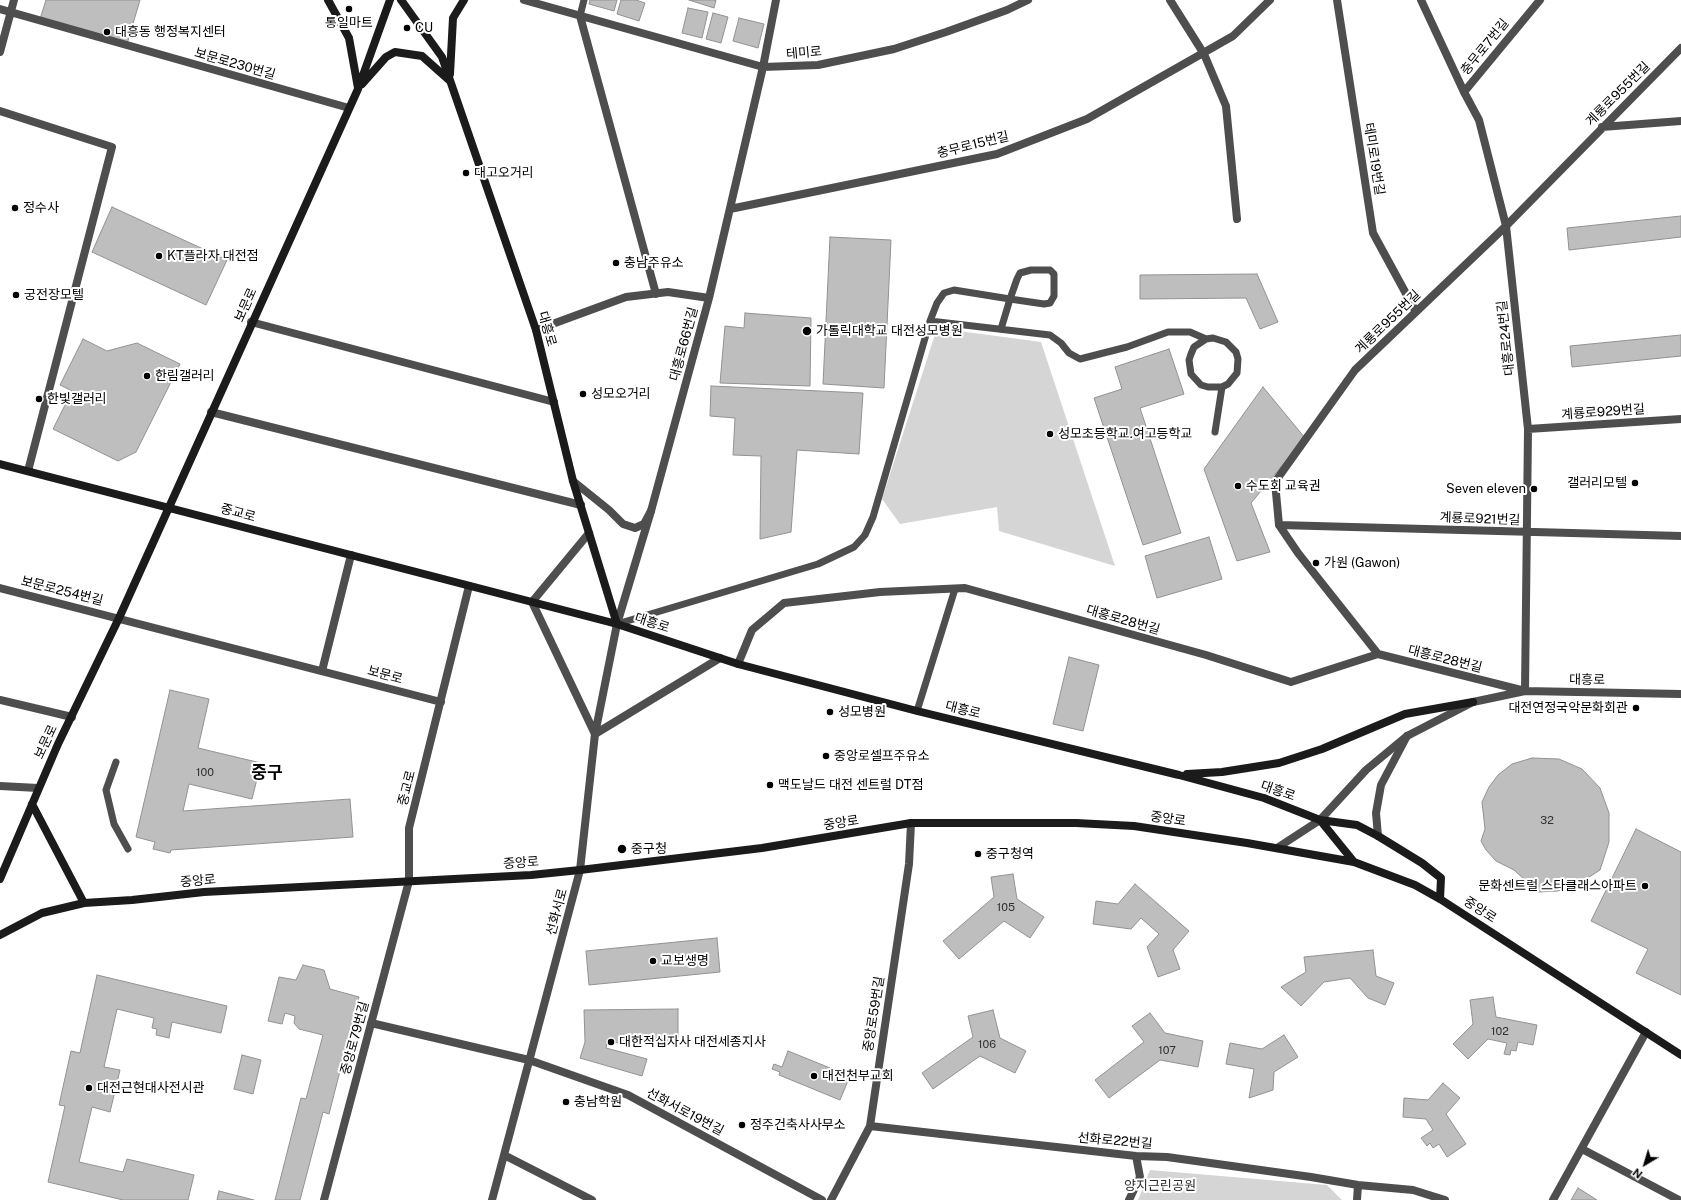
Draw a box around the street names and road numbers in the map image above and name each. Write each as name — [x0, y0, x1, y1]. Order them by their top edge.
street label: 충무로7번길 — [1458, 16, 1512, 78]
street label: 테미로 — [785, 44, 823, 62]
street label: 보문로230번길 — [193, 45, 277, 83]
street label: 계룡로955번길 — [1583, 59, 1653, 129]
street label: 테미로19번길 — [1361, 122, 1387, 196]
street label: 충무로15번길 — [935, 129, 1011, 161]
street label: 보문로 — [232, 285, 260, 325]
street label: 계룡로955번길 — [1352, 287, 1424, 357]
street label: 대흥로24번길 — [1494, 300, 1518, 376]
street label: 대흥로66번길 — [667, 305, 701, 383]
street label: 대흥로 — [535, 310, 559, 348]
street label: 계룡로929번길 — [1561, 401, 1645, 423]
street label: 중교로 — [219, 501, 257, 525]
street label: 계룡로921번길 — [1439, 510, 1521, 528]
street label: 보문로254번길 — [19, 573, 105, 609]
street label: 대흥로28번길 — [1084, 602, 1162, 638]
street label: 대흥로 — [633, 610, 671, 636]
street label: 대흥로28번길 — [1406, 642, 1484, 676]
street label: 보문로 — [366, 663, 404, 687]
street label: 대흥로 — [1569, 672, 1605, 688]
street label: 대흥로 — [944, 698, 982, 722]
street label: 보문로 — [31, 722, 61, 762]
street label: 중교로 — [395, 769, 419, 807]
street label: 대흥로 — [1258, 778, 1298, 804]
street label: 중앙로 — [1149, 809, 1187, 829]
street label: 중앙로 — [822, 812, 860, 834]
street label: 중앙로 — [503, 854, 539, 872]
street label: 중앙로 — [179, 872, 217, 890]
street label: 선화서로 — [543, 887, 571, 937]
street label: 중앙로 — [1461, 894, 1499, 926]
street label: 중앙로59번길 — [860, 975, 888, 1053]
street label: 중앙로79번길 — [338, 1000, 372, 1076]
street label: 선화서로19번길 — [644, 1085, 726, 1139]
street label: 선화로22번길 — [1077, 1130, 1153, 1152]

